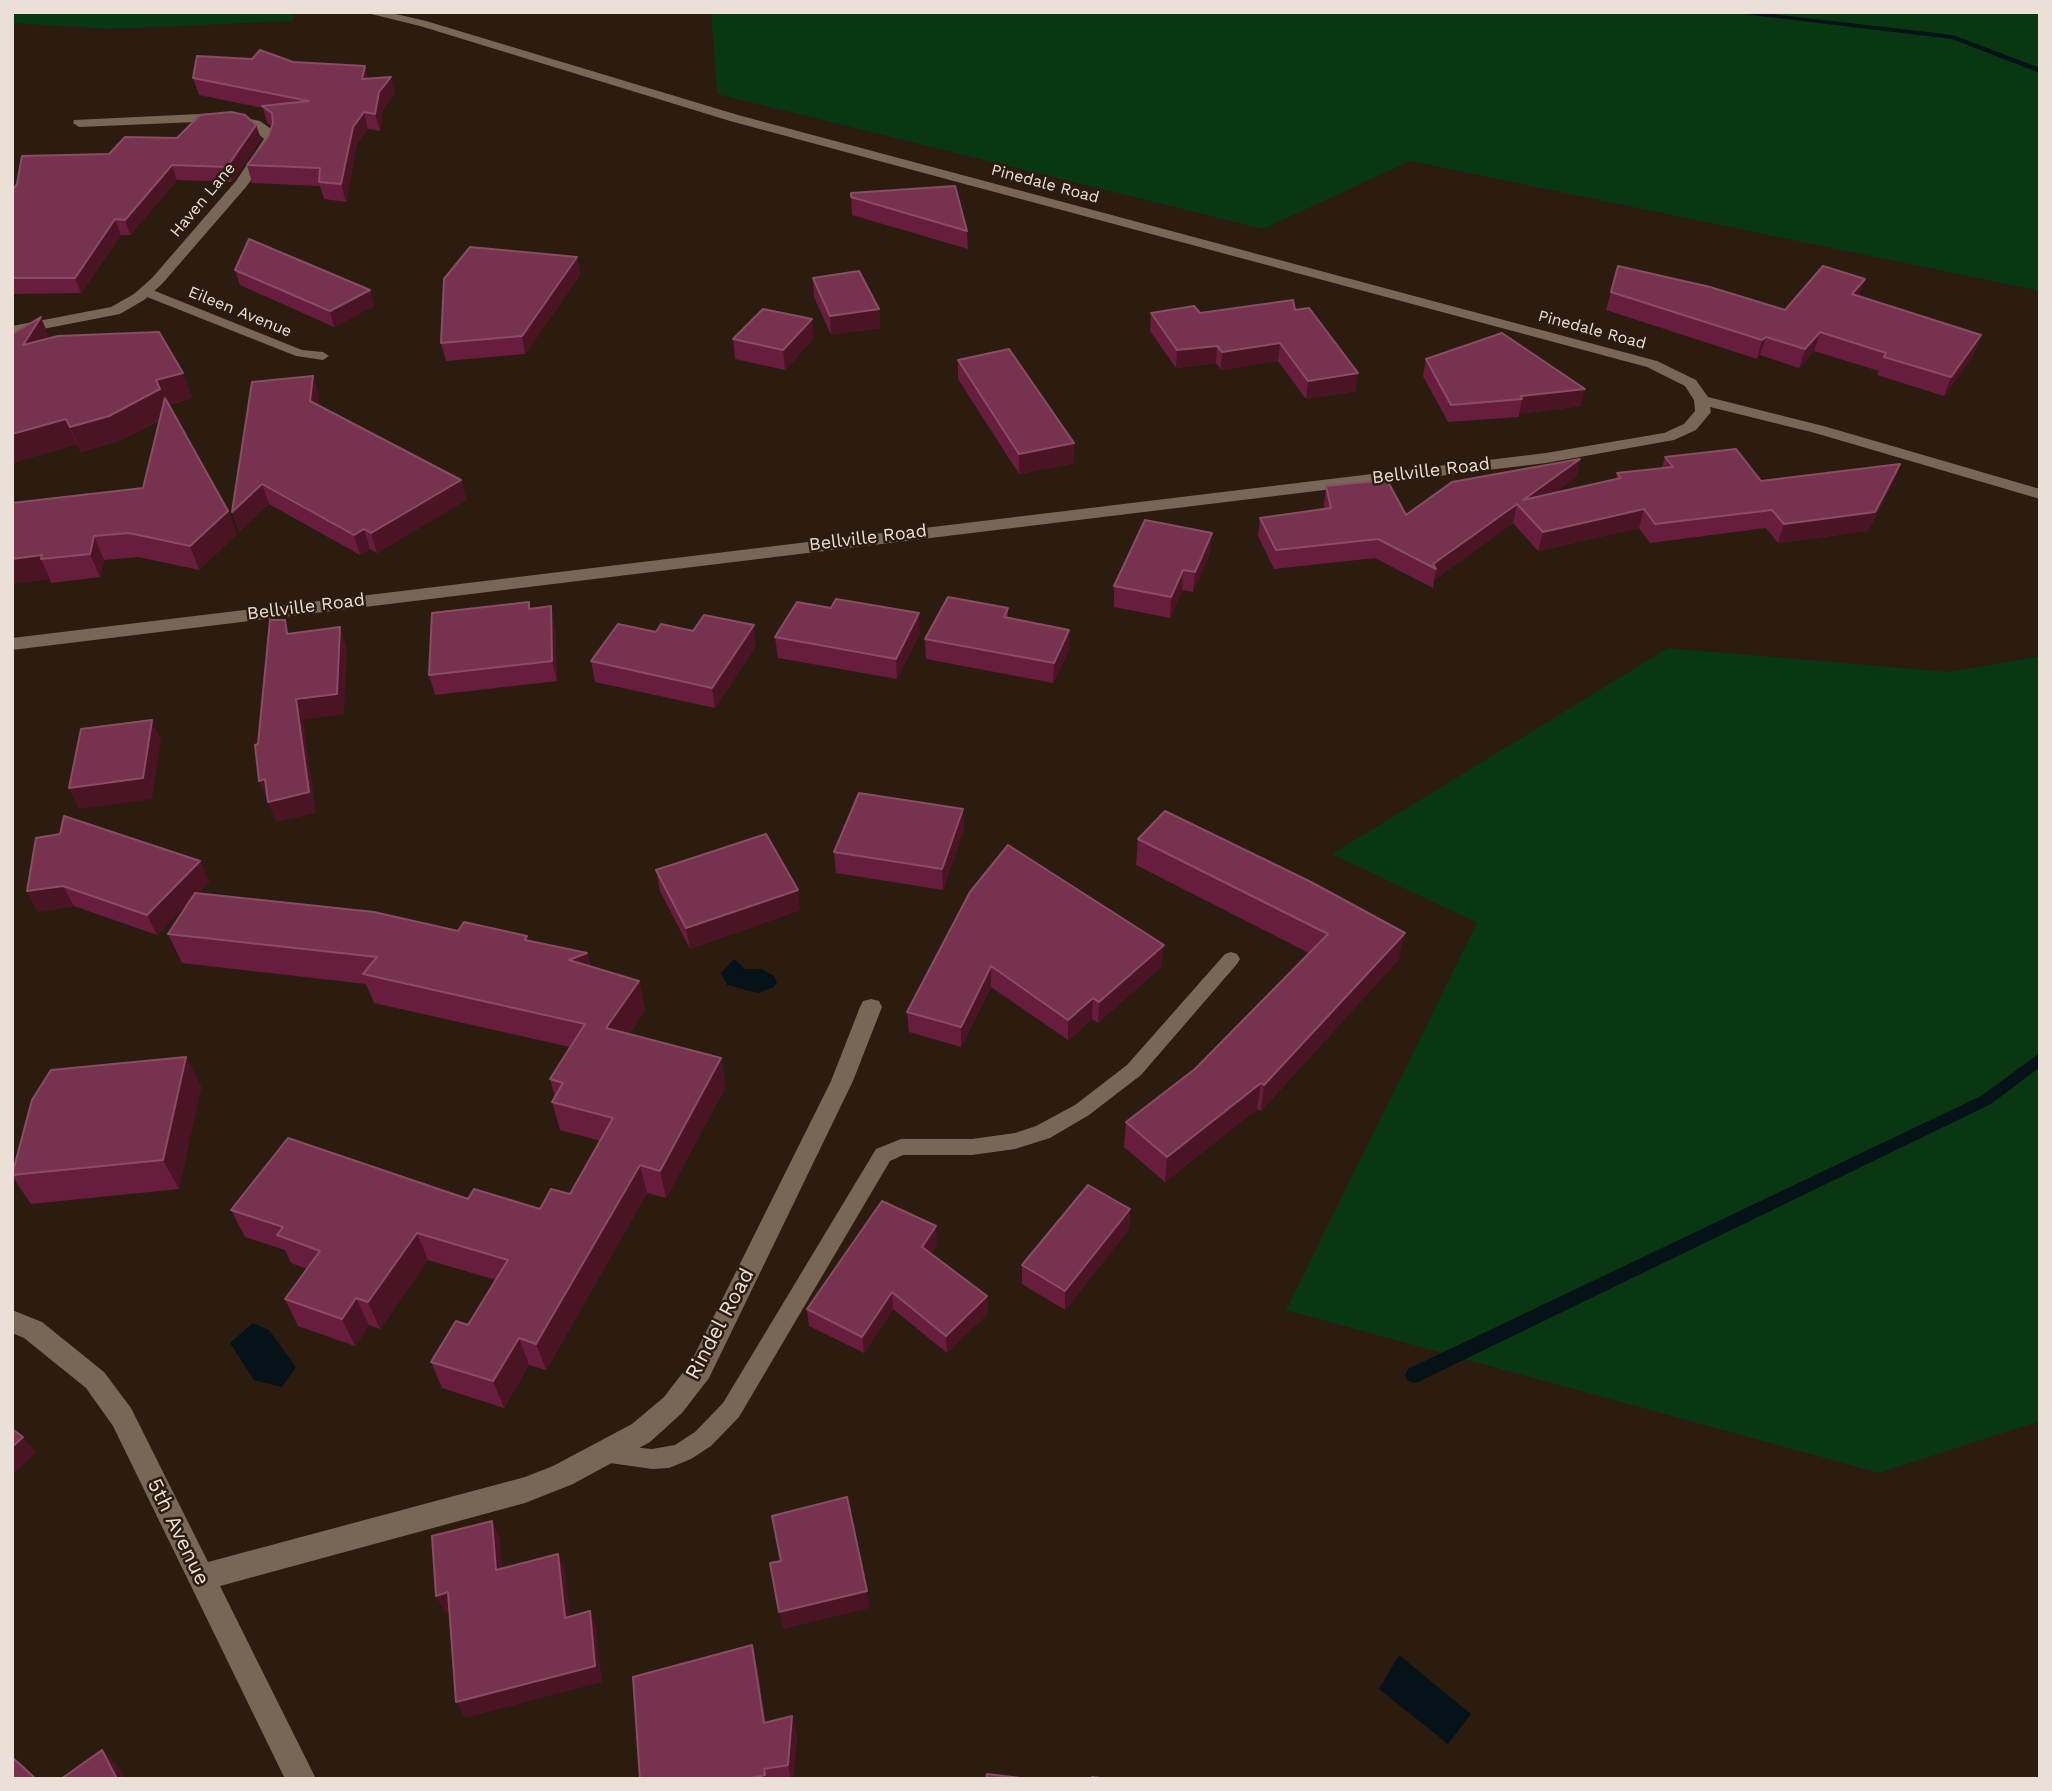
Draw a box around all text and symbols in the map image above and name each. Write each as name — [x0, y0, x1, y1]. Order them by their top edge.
street label: Haven Lane — [166, 159, 240, 241]
street label: Pinedale Road — [989, 160, 1101, 208]
street label: Eileen Avenue — [186, 283, 294, 341]
street label: Pinedale Road — [1536, 306, 1648, 354]
street label: Bellville Road — [1371, 453, 1491, 489]
street label: Bellville Road — [808, 520, 928, 556]
street label: Bellville Road — [246, 589, 366, 625]
street label: Rindel Road — [680, 1264, 760, 1384]
street label: 5th Avenue — [141, 1475, 215, 1589]

